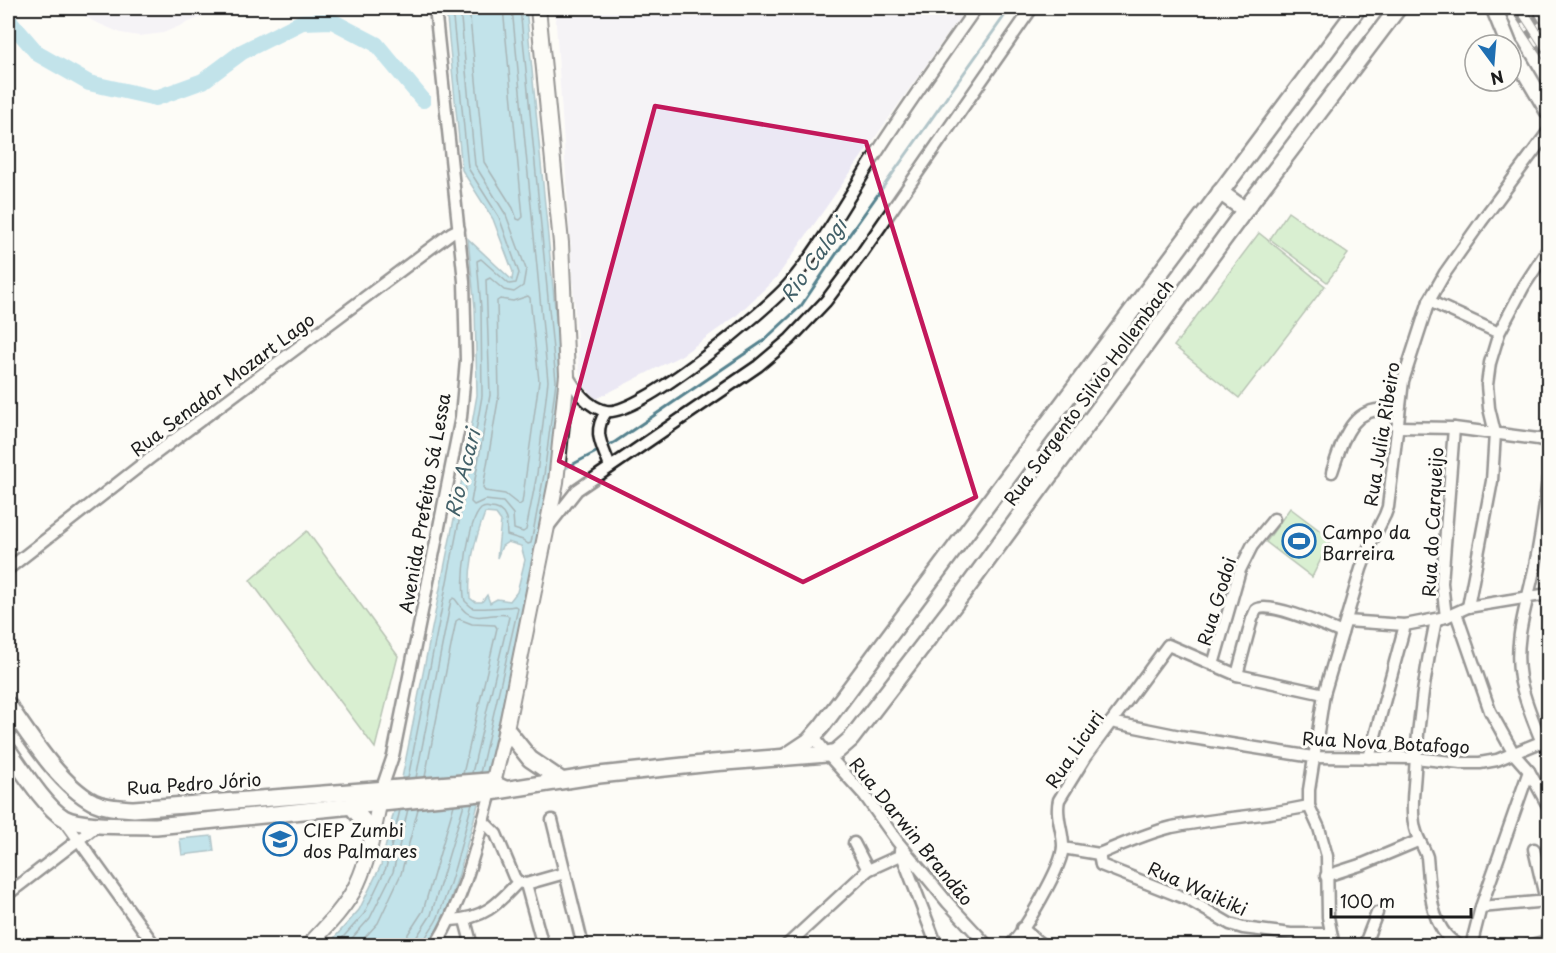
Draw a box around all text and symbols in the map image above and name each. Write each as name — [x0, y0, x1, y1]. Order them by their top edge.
north arrow — [1463, 33, 1523, 93]
text: N — [1488, 65, 1507, 92]
water label: Rio Calogi — [772, 209, 856, 308]
street label: Rua Sargento Silvio Hollembach — [996, 273, 1180, 511]
street label: Rua Senador Mozart Lago — [124, 306, 320, 462]
street label: Rua Julia Ribeiro — [1356, 360, 1406, 508]
street label: Avenida Prefeito Sá Lessa — [391, 390, 457, 615]
water label: Rio Acari — [437, 423, 488, 520]
street label: Rua do Carqueijo — [1415, 447, 1449, 597]
place label: Campo da Barreira — [1322, 518, 1411, 566]
sports icon: Campo da Barreira — [1281, 523, 1317, 559]
street label: Rua Godoi — [1190, 553, 1242, 649]
street label: Rua Licuri — [1038, 705, 1110, 793]
street label: Rua Nova Botafogo — [1301, 724, 1471, 760]
street label: Rua Darwin Brandão — [844, 751, 980, 911]
street label: Rua Pedro Jório — [126, 765, 262, 801]
place label: CIEP Zumbi dos Palmares — [303, 816, 417, 864]
school or university icon: CIEP Zumbi dos Palmares — [262, 821, 298, 857]
street label: Rua Waikiki — [1144, 854, 1252, 922]
scale bar — [1331, 881, 1470, 919]
text: 100 m — [1340, 887, 1395, 914]

